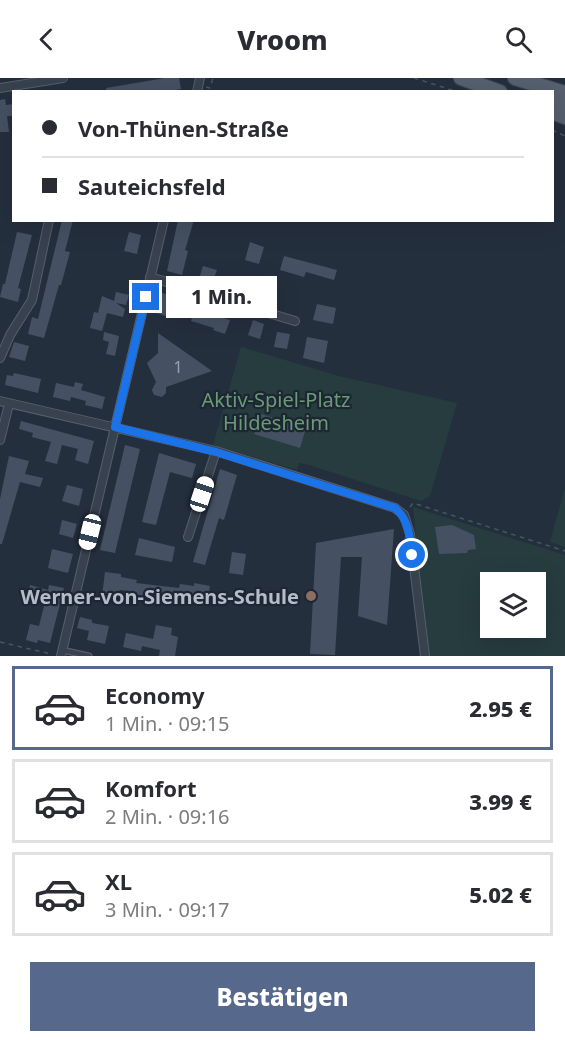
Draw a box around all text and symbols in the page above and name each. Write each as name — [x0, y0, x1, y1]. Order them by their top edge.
text: Vroom — [237, 21, 328, 58]
icon: back — [30, 23, 63, 56]
icon: search — [502, 23, 535, 56]
text: Von-Thünen-Straße — [78, 113, 289, 143]
text: Sauteichsfeld — [78, 171, 226, 201]
callout: 1 Min. — [167, 276, 278, 318]
route end — [132, 283, 159, 310]
text: 1 Min. — [191, 283, 252, 310]
house number: 1 — [173, 356, 183, 378]
park label: Aktiv-Spiel-Platz Hildesheim — [202, 386, 350, 436]
car — [188, 474, 216, 514]
car — [77, 512, 103, 552]
route start — [398, 541, 425, 568]
map controls — [480, 572, 546, 638]
button: layers — [480, 572, 546, 638]
place label: Werner-von-Siemens-Schule — [21, 583, 299, 610]
marker: Werner-von-Siemens-Schule — [304, 589, 318, 603]
text: Economy — [105, 680, 204, 710]
icon: car — [33, 681, 87, 735]
text: 2.95 € — [469, 693, 532, 723]
text: 1 Min. · 09:15 — [105, 710, 230, 737]
text: Komfort — [105, 773, 196, 803]
icon: car — [33, 774, 87, 828]
text: 3.99 € — [469, 786, 532, 816]
text: 2 Min. · 09:16 — [105, 803, 230, 830]
text: XL — [105, 866, 132, 896]
icon: car — [33, 867, 87, 921]
text: 5.02 € — [469, 879, 532, 909]
text: 3 Min. · 09:17 — [105, 896, 230, 923]
button: Bestätigen — [30, 962, 535, 1031]

